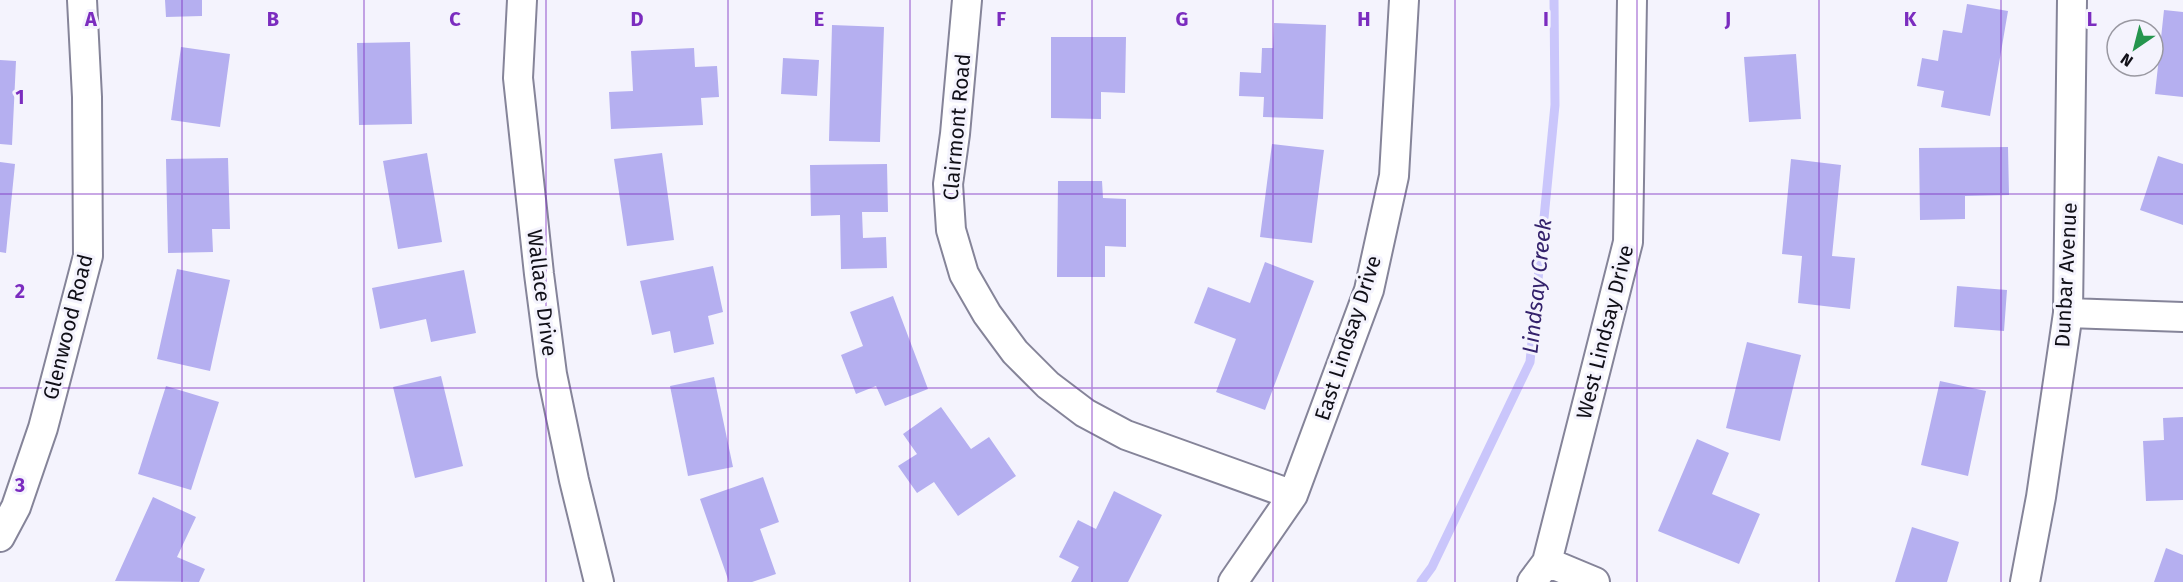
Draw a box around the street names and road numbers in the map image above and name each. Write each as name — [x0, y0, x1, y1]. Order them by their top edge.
street label: Clairmont Road — [938, 53, 976, 201]
street label: Dunbar Avenue — [2049, 202, 2083, 348]
street label: Wallace Drive — [521, 228, 563, 358]
street label: West Lindsay Drive — [1571, 242, 1639, 422]
street label: Glenwood Road — [37, 251, 99, 403]
street label: East Lindsay Drive — [1309, 252, 1387, 424]

